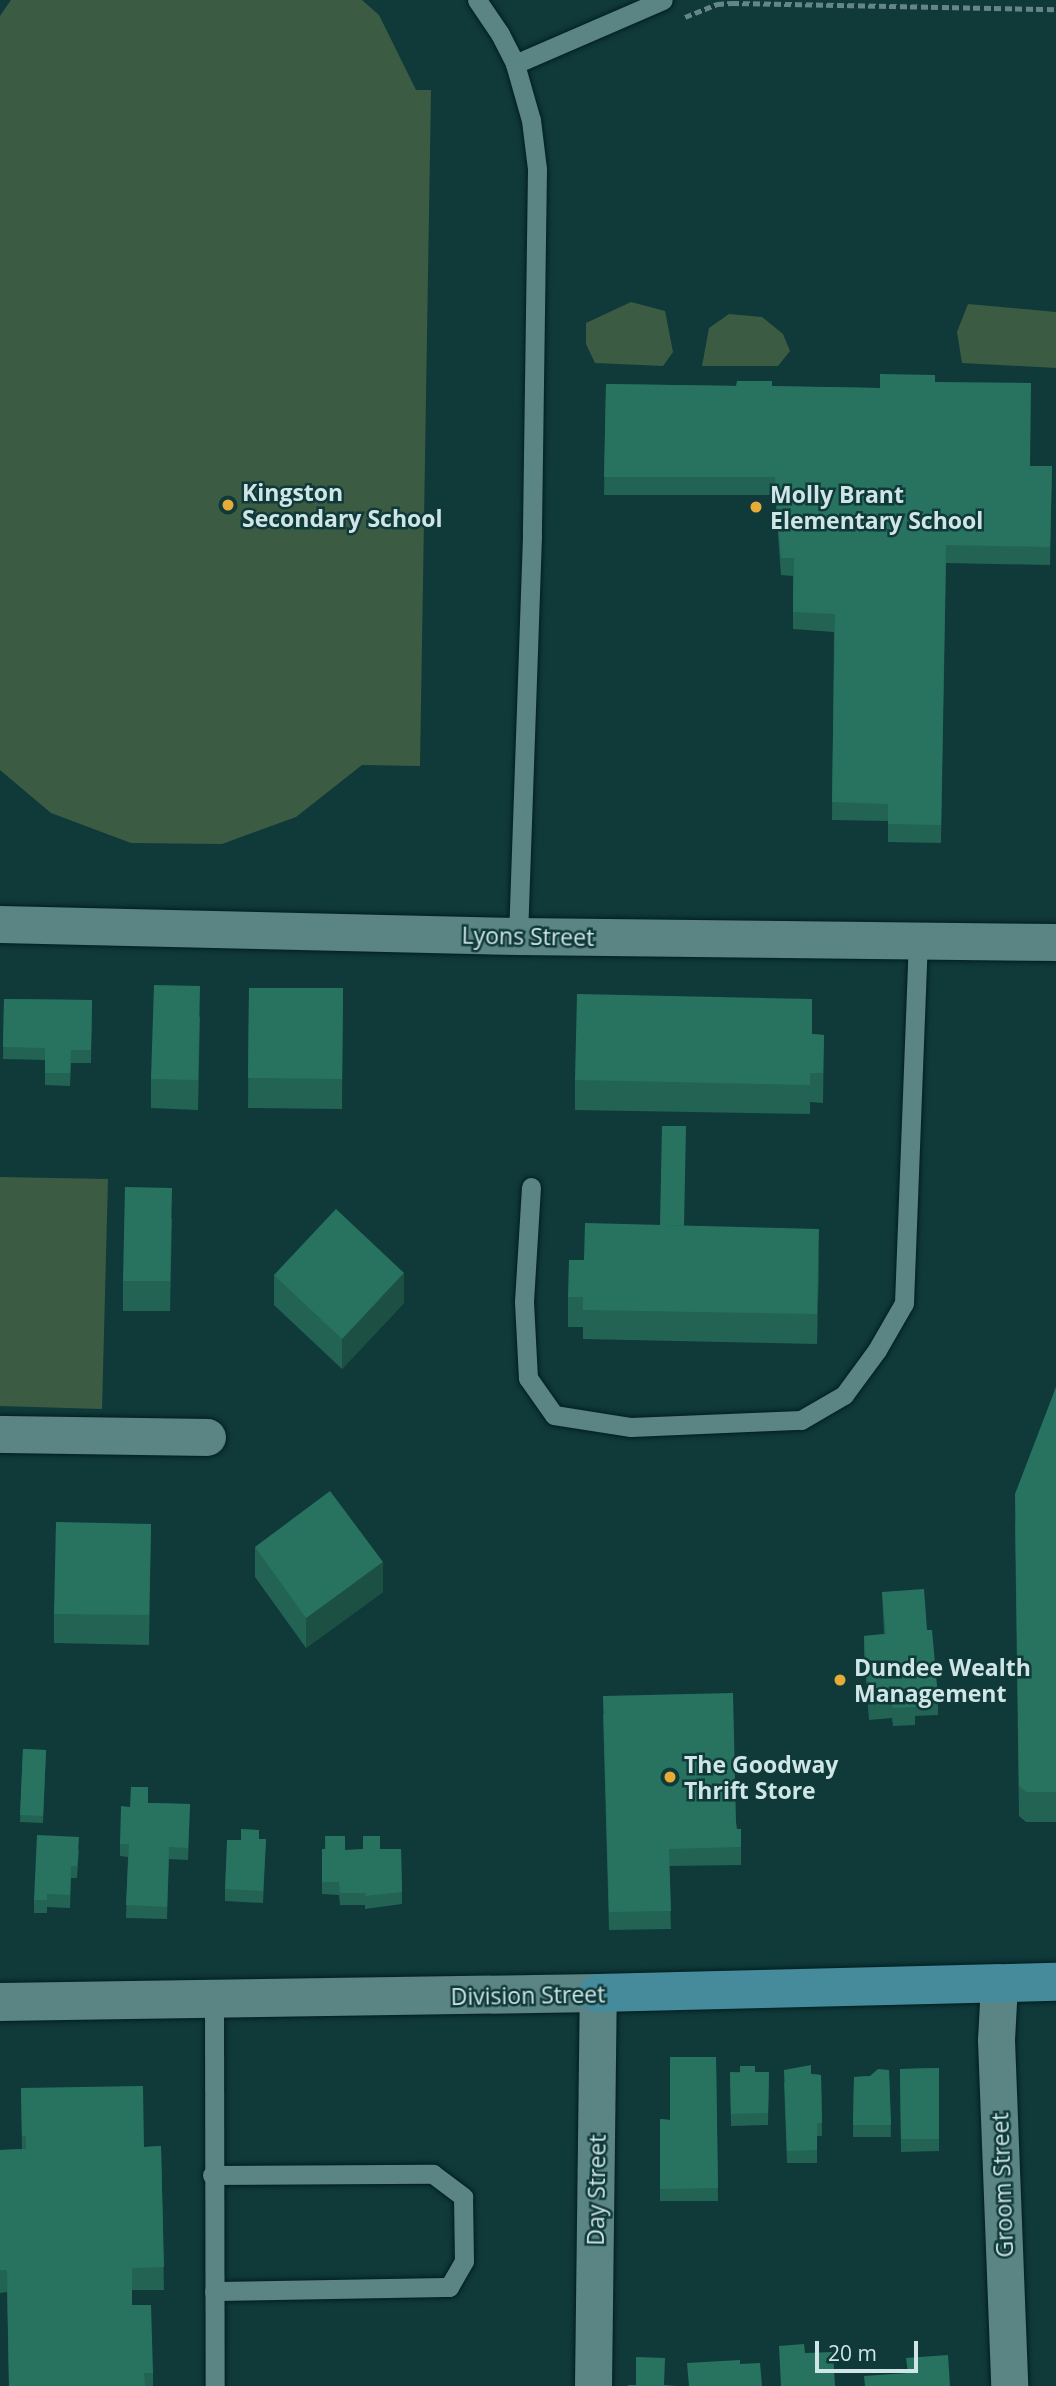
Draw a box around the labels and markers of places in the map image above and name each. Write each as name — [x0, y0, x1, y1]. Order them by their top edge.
place label: Kingston Secondary School — [242, 478, 442, 532]
place label: Molly Brant Elementary School — [770, 480, 983, 534]
marker: Kingston Secondary School — [220, 497, 236, 513]
marker: Molly Brant Elementary School — [748, 499, 764, 515]
place label: Dundee Wealth Management — [854, 1653, 1031, 1707]
marker: Dundee Wealth Management — [832, 1672, 848, 1688]
place label: The Goodway Thrift Store — [684, 1750, 838, 1804]
marker: The Goodway Thrift Store — [662, 1769, 678, 1785]

